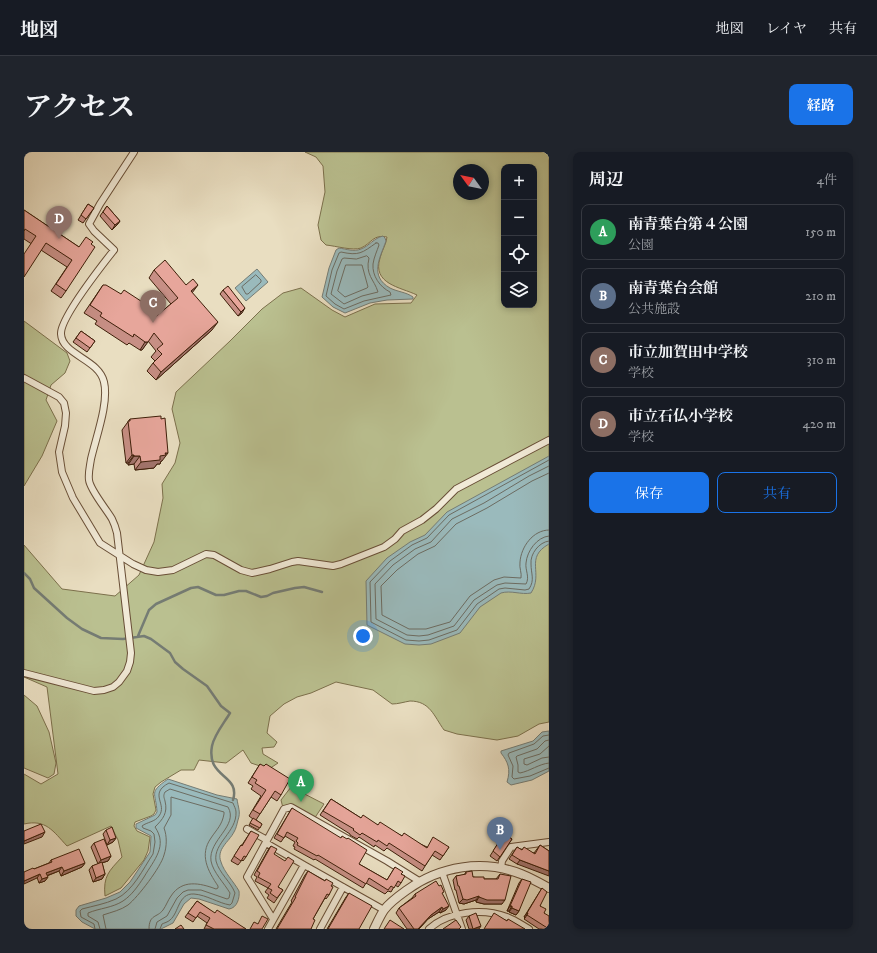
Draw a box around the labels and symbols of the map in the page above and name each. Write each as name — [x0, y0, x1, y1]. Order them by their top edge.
north arrow — [453, 164, 489, 200]
pin: D — [46, 206, 72, 239]
pin: C — [140, 290, 166, 323]
your location — [353, 626, 373, 646]
pin: A — [288, 769, 314, 802]
pin: B — [487, 817, 513, 850]

